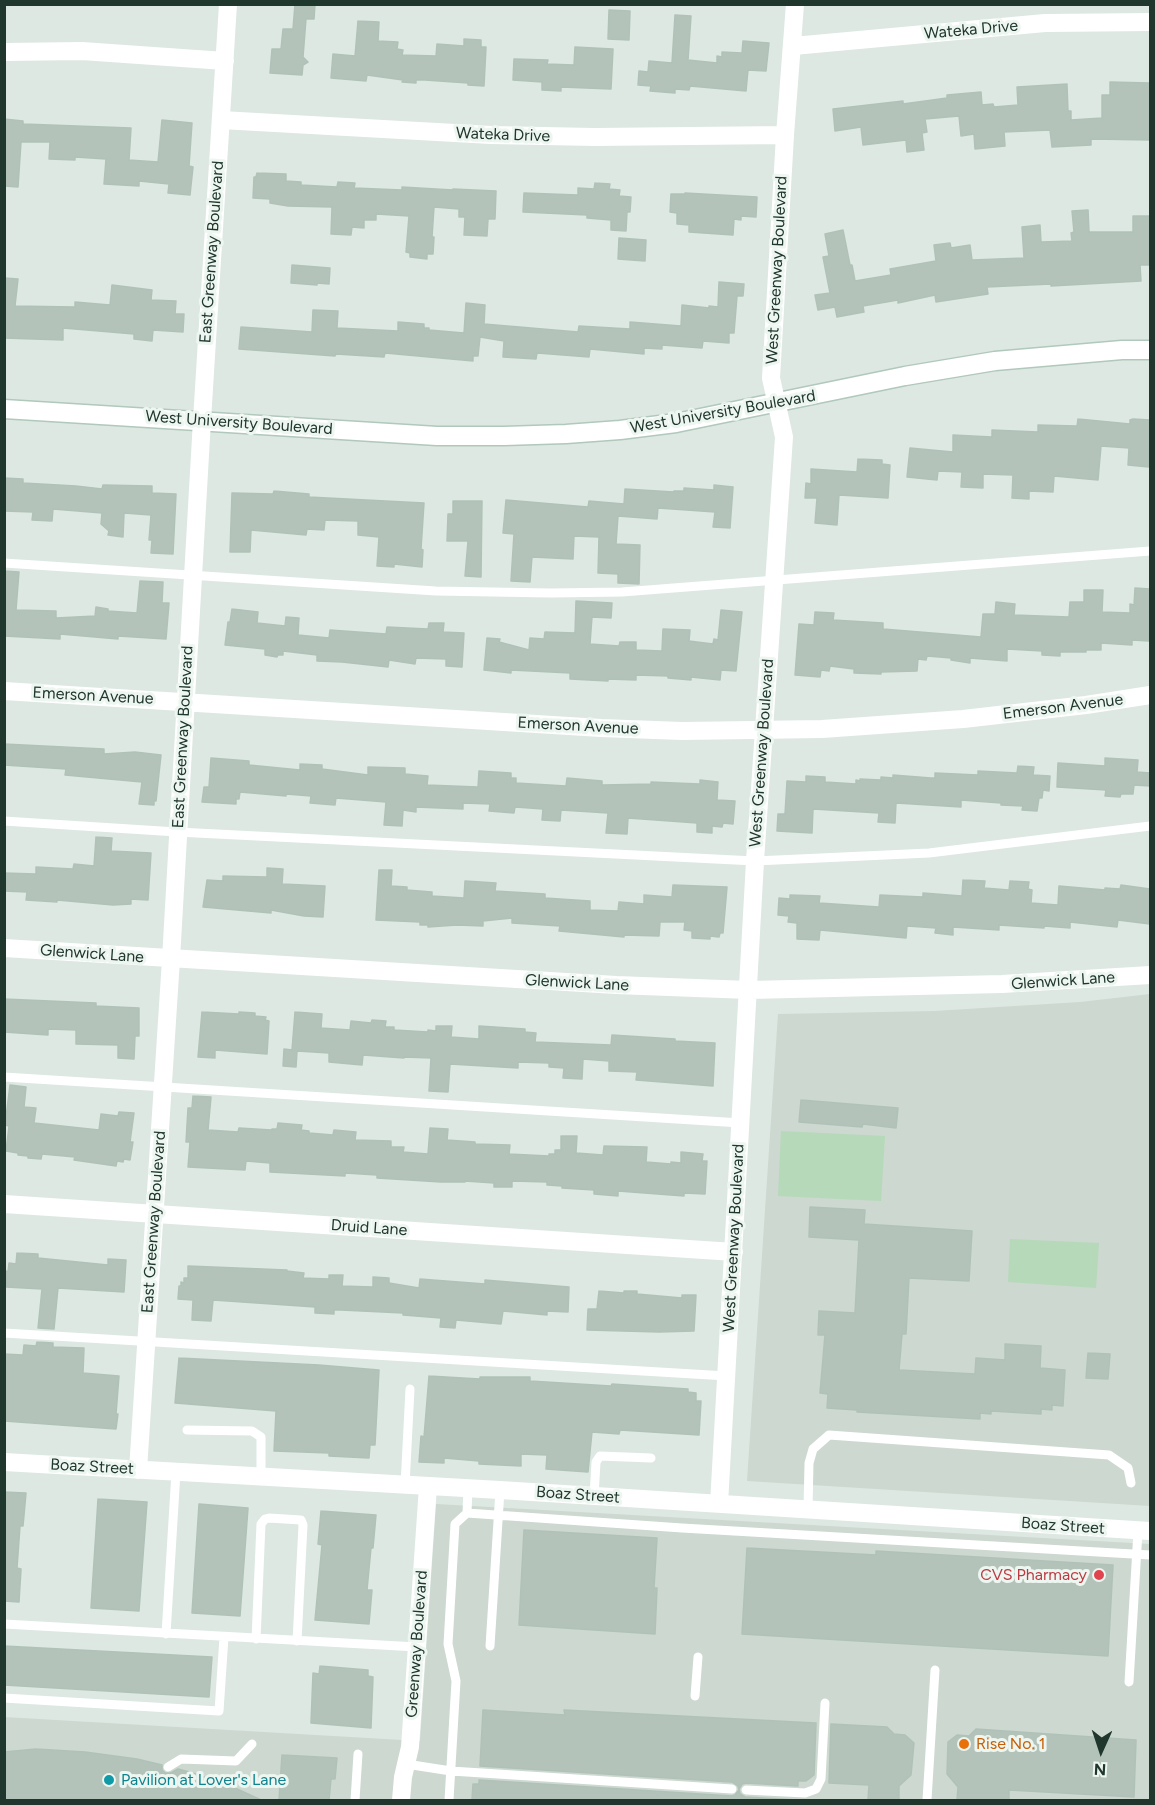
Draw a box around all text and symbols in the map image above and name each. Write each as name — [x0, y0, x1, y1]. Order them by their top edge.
street label: Wateka Drive — [923, 16, 1019, 44]
street label: Wateka Drive — [456, 124, 550, 146]
street label: East Greenway Boulevard — [196, 160, 228, 344]
street label: West Greenway Boulevard — [762, 175, 792, 365]
street label: West University Boulevard — [629, 386, 817, 438]
street label: West University Boulevard — [145, 407, 333, 439]
street label: East Greenway Boulevard — [169, 645, 197, 829]
street label: West Greenway Boulevard — [746, 658, 778, 848]
street label: Emerson Avenue — [32, 683, 154, 709]
street label: Emerson Avenue — [1002, 690, 1124, 724]
street label: Emerson Avenue — [517, 713, 639, 739]
street label: Glenwick Lane — [39, 941, 145, 967]
street label: Glenwick Lane — [1010, 968, 1116, 994]
street label: Glenwick Lane — [525, 971, 629, 995]
street label: East Greenway Boulevard — [138, 1130, 170, 1314]
street label: West Greenway Boulevard — [719, 1143, 749, 1333]
street label: Druid Lane — [330, 1216, 408, 1240]
street label: Boaz Street — [50, 1455, 134, 1479]
street label: Boaz Street — [536, 1482, 620, 1508]
street label: Boaz Street — [1021, 1513, 1105, 1539]
place label: CVS Pharmacy — [980, 1565, 1087, 1585]
marker: CVS Pharmacy — [1092, 1568, 1106, 1582]
street label: Greenway Boulevard — [402, 1570, 432, 1718]
north arrow — [1071, 1721, 1131, 1781]
place label: Rise No. 1 — [976, 1734, 1045, 1754]
marker: Rise No. 1 — [957, 1737, 971, 1751]
text: N — [1093, 1760, 1107, 1779]
place label: Pavilion at Lover's Lane — [121, 1770, 286, 1790]
marker: Pavilion at Lover's Lane — [102, 1773, 116, 1787]

